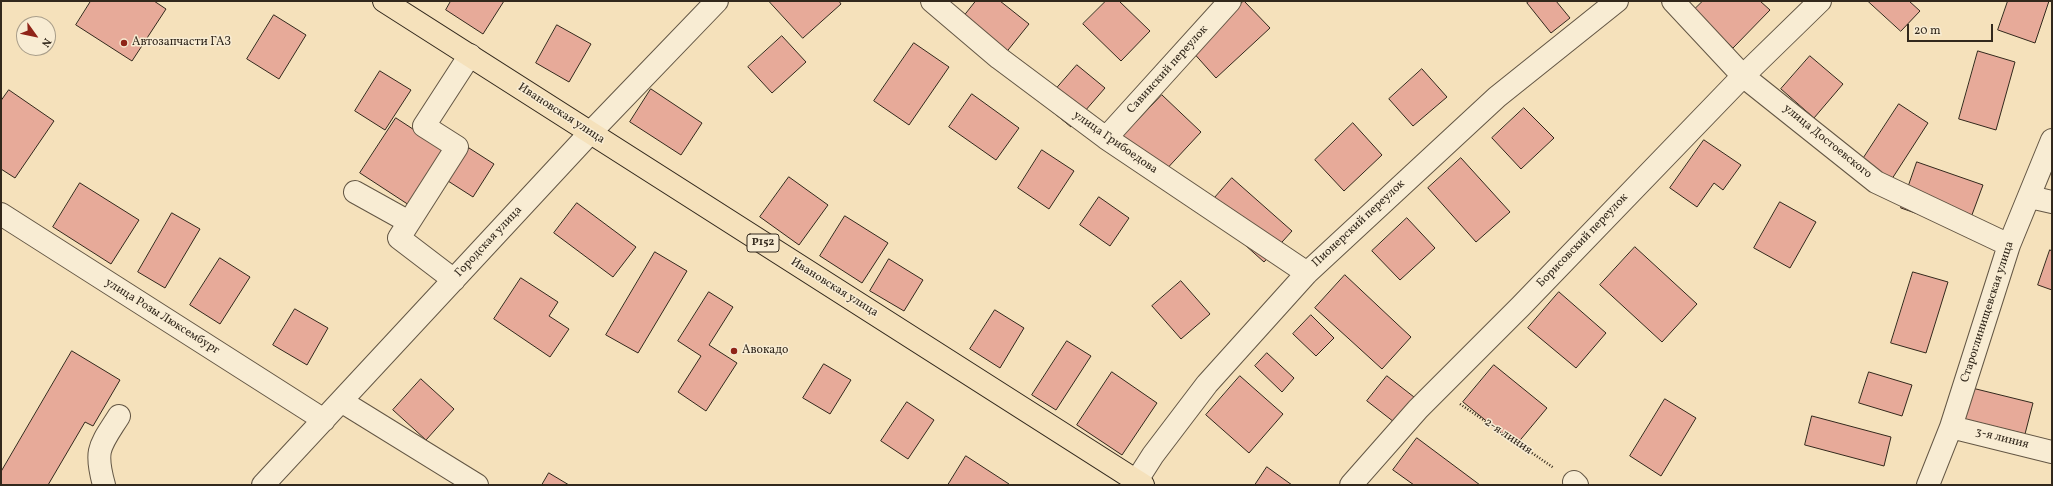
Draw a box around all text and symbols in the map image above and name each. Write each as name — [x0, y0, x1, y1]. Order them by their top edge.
north arrow — [16, 16, 56, 56]
scale bar — [1909, 16, 1995, 42]
street label: Савинский переулок — [1125, 23, 1211, 117]
text: 20 m — [1914, 23, 1941, 39]
text: N — [37, 35, 54, 50]
place label: Автозапчасти ГАЗ — [132, 36, 231, 50]
marker: Автозапчасти ГАЗ — [119, 38, 129, 48]
street label: Ивановская улица — [515, 81, 607, 147]
street label: улица Достоевского — [1780, 102, 1874, 182]
street label: улица Грибоедова — [1070, 108, 1160, 178]
street label: Пионерский переулок — [1310, 177, 1408, 271]
street label: Борисовский переулок — [1534, 191, 1632, 291]
street label: Городская улица — [452, 203, 526, 281]
road number: Р152 — [747, 234, 779, 252]
street label: Староглинищевская улица — [1958, 240, 2018, 384]
street label: Ивановская улица — [787, 255, 881, 321]
street label: улица Розы Люксембург — [102, 276, 222, 358]
place label: Авокадо — [742, 344, 788, 358]
marker: Авокадо — [729, 346, 739, 356]
street label: 2-я линия — [1481, 416, 1535, 458]
street label: 3-я линия — [1974, 425, 2030, 453]

